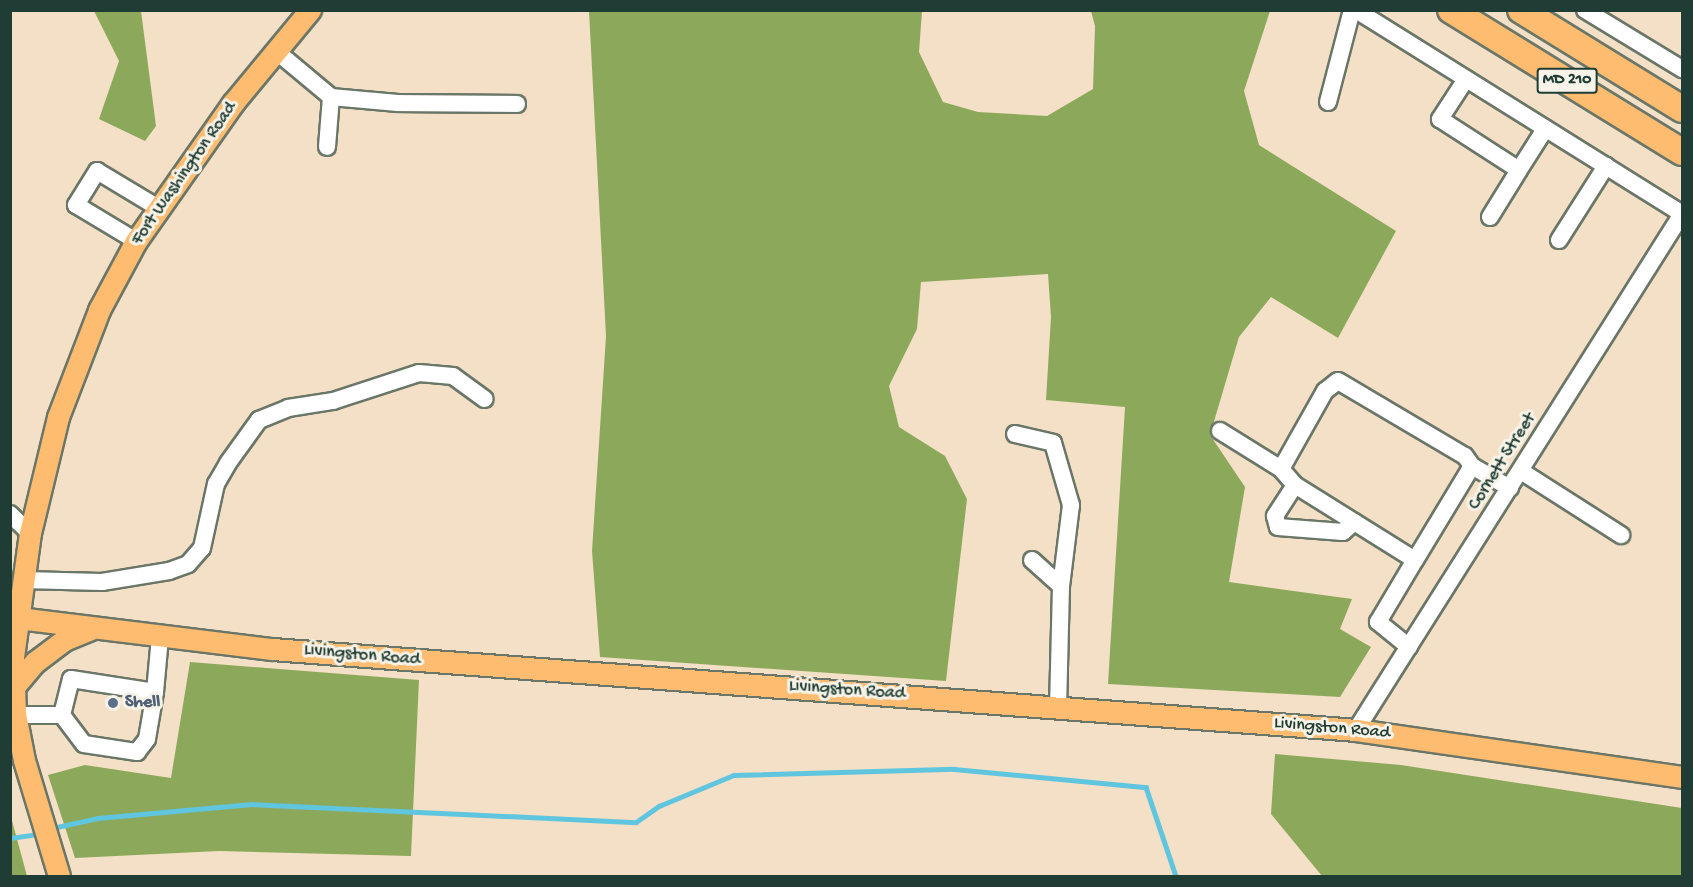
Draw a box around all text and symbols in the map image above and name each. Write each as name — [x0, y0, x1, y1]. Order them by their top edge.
road number: MD 210 — [1536, 68, 1598, 94]
street label: Fort Washington Road — [128, 98, 242, 250]
street label: Cornett Street — [1465, 410, 1541, 514]
street label: Livingston Road — [303, 640, 421, 672]
street label: Livingston Road — [788, 676, 906, 706]
place label: Shell — [125, 692, 160, 714]
marker: Shell — [106, 696, 120, 710]
street label: Livingston Road — [1273, 713, 1391, 745]

